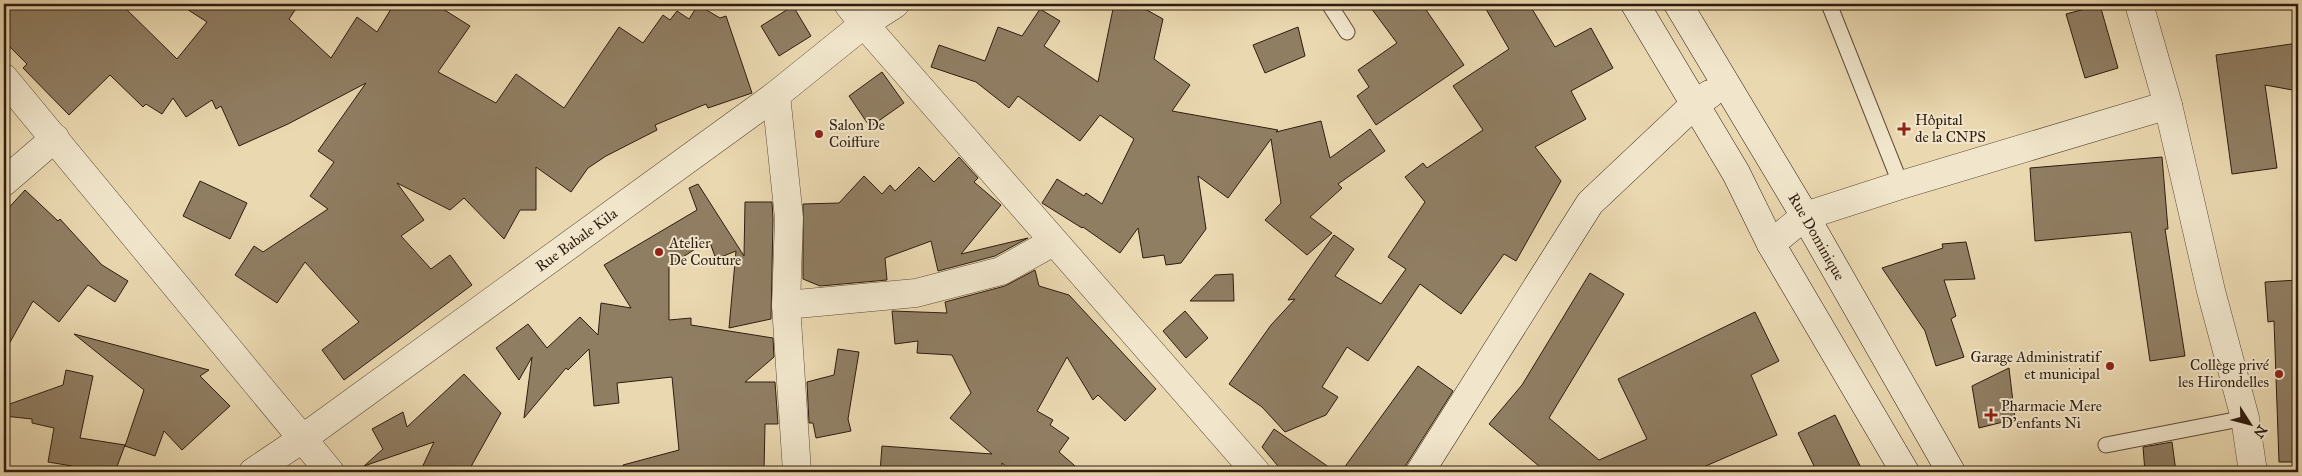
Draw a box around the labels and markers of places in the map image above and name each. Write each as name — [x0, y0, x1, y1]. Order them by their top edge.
place label: Hôpital de la CNPS — [1915, 111, 1986, 146]
place label: Salon De Coiffure — [829, 116, 885, 151]
marker: Hôpital de la CNPS — [1897, 122, 1911, 136]
marker: Salon De Coiffure — [813, 128, 825, 140]
place label: Atelier De Couture — [668, 234, 741, 269]
marker: Atelier De Couture — [653, 246, 665, 258]
place label: Garage Administratif et municipal — [1971, 348, 2103, 383]
place label: Collège privé les Hirondelles — [2178, 356, 2270, 391]
marker: Garage Administratif et municipal — [2104, 360, 2116, 372]
marker: Collège privé les Hirondelles — [2273, 368, 2285, 380]
place label: Pharmacie Mere D'enfants Ni — [2001, 397, 2102, 432]
marker: Pharmacie Mere D'enfants Ni — [1985, 409, 1997, 421]

